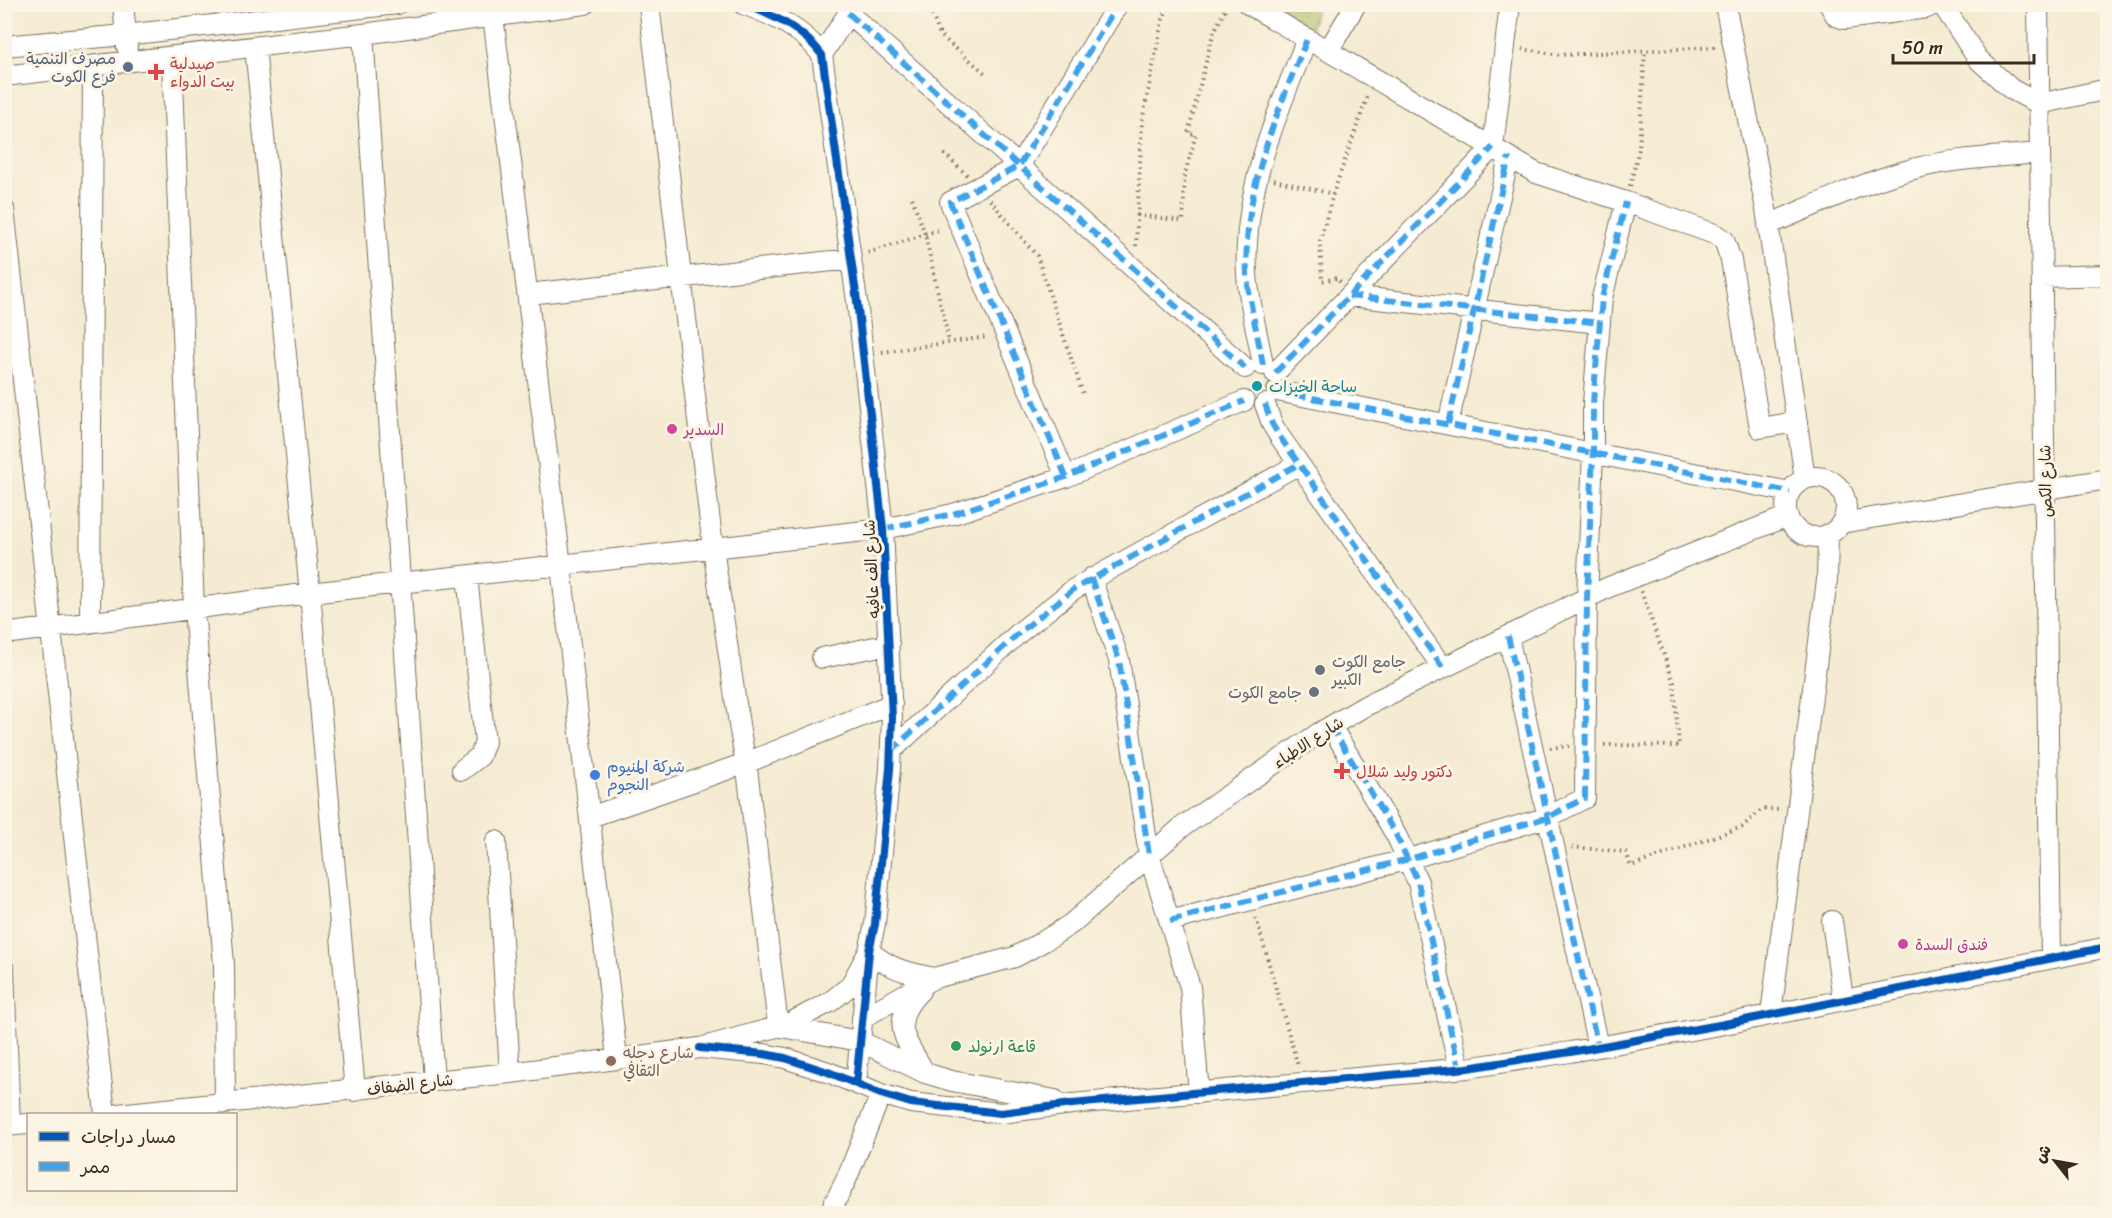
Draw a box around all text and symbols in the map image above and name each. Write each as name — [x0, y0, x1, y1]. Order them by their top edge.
scale bar — [1893, 27, 2034, 65]
text: 50 m — [1902, 32, 1943, 64]
place label: مصرف التنمية فرع الكوت — [26, 44, 116, 91]
place label: صيدلية بيت الدواء — [170, 49, 235, 96]
marker: مصرف التنمية فرع الكوت — [121, 60, 135, 74]
marker: صيدلية بيت الدواء — [147, 63, 165, 81]
place label: ساحة الخبزات — [1269, 372, 1357, 401]
marker: ساحة الخبزات — [1250, 379, 1264, 393]
place label: السدير — [682, 415, 724, 444]
marker: السدير — [665, 422, 679, 436]
street label: شارع الكص — [2030, 444, 2061, 518]
street label: شارع الف عافيه — [854, 519, 889, 619]
place label: جامع الكوت الكبير — [1330, 647, 1406, 694]
marker: جامع الكوت الكبير — [1313, 663, 1327, 677]
place label: جامع الكوت — [1228, 678, 1302, 707]
marker: جامع الكوت — [1307, 685, 1321, 699]
street label: شارع الاطباء — [1267, 708, 1350, 776]
place label: شركة المنيوم النجوم — [607, 752, 685, 799]
place label: دكتور وليد شلال — [1356, 757, 1453, 786]
marker: دكتور وليد شلال — [1333, 762, 1351, 780]
marker: شركة المنيوم النجوم — [588, 768, 602, 782]
place label: فندق السدة — [1915, 930, 1988, 959]
marker: فندق السدة — [1896, 937, 1910, 951]
place label: قاعة ارنولد — [968, 1032, 1036, 1061]
place label: شارع دجله الثقافي — [623, 1038, 694, 1085]
marker: قاعة ارنولد — [949, 1039, 963, 1053]
marker: شارع دجله الثقافي — [604, 1054, 618, 1068]
street label: شارع الضفاف — [365, 1065, 455, 1104]
legend — [27, 1113, 237, 1191]
text: مسار دراجات — [81, 1121, 176, 1153]
north arrow — [2025, 1131, 2085, 1191]
text: ش — [2026, 1139, 2060, 1169]
text: ممر — [79, 1151, 110, 1183]

